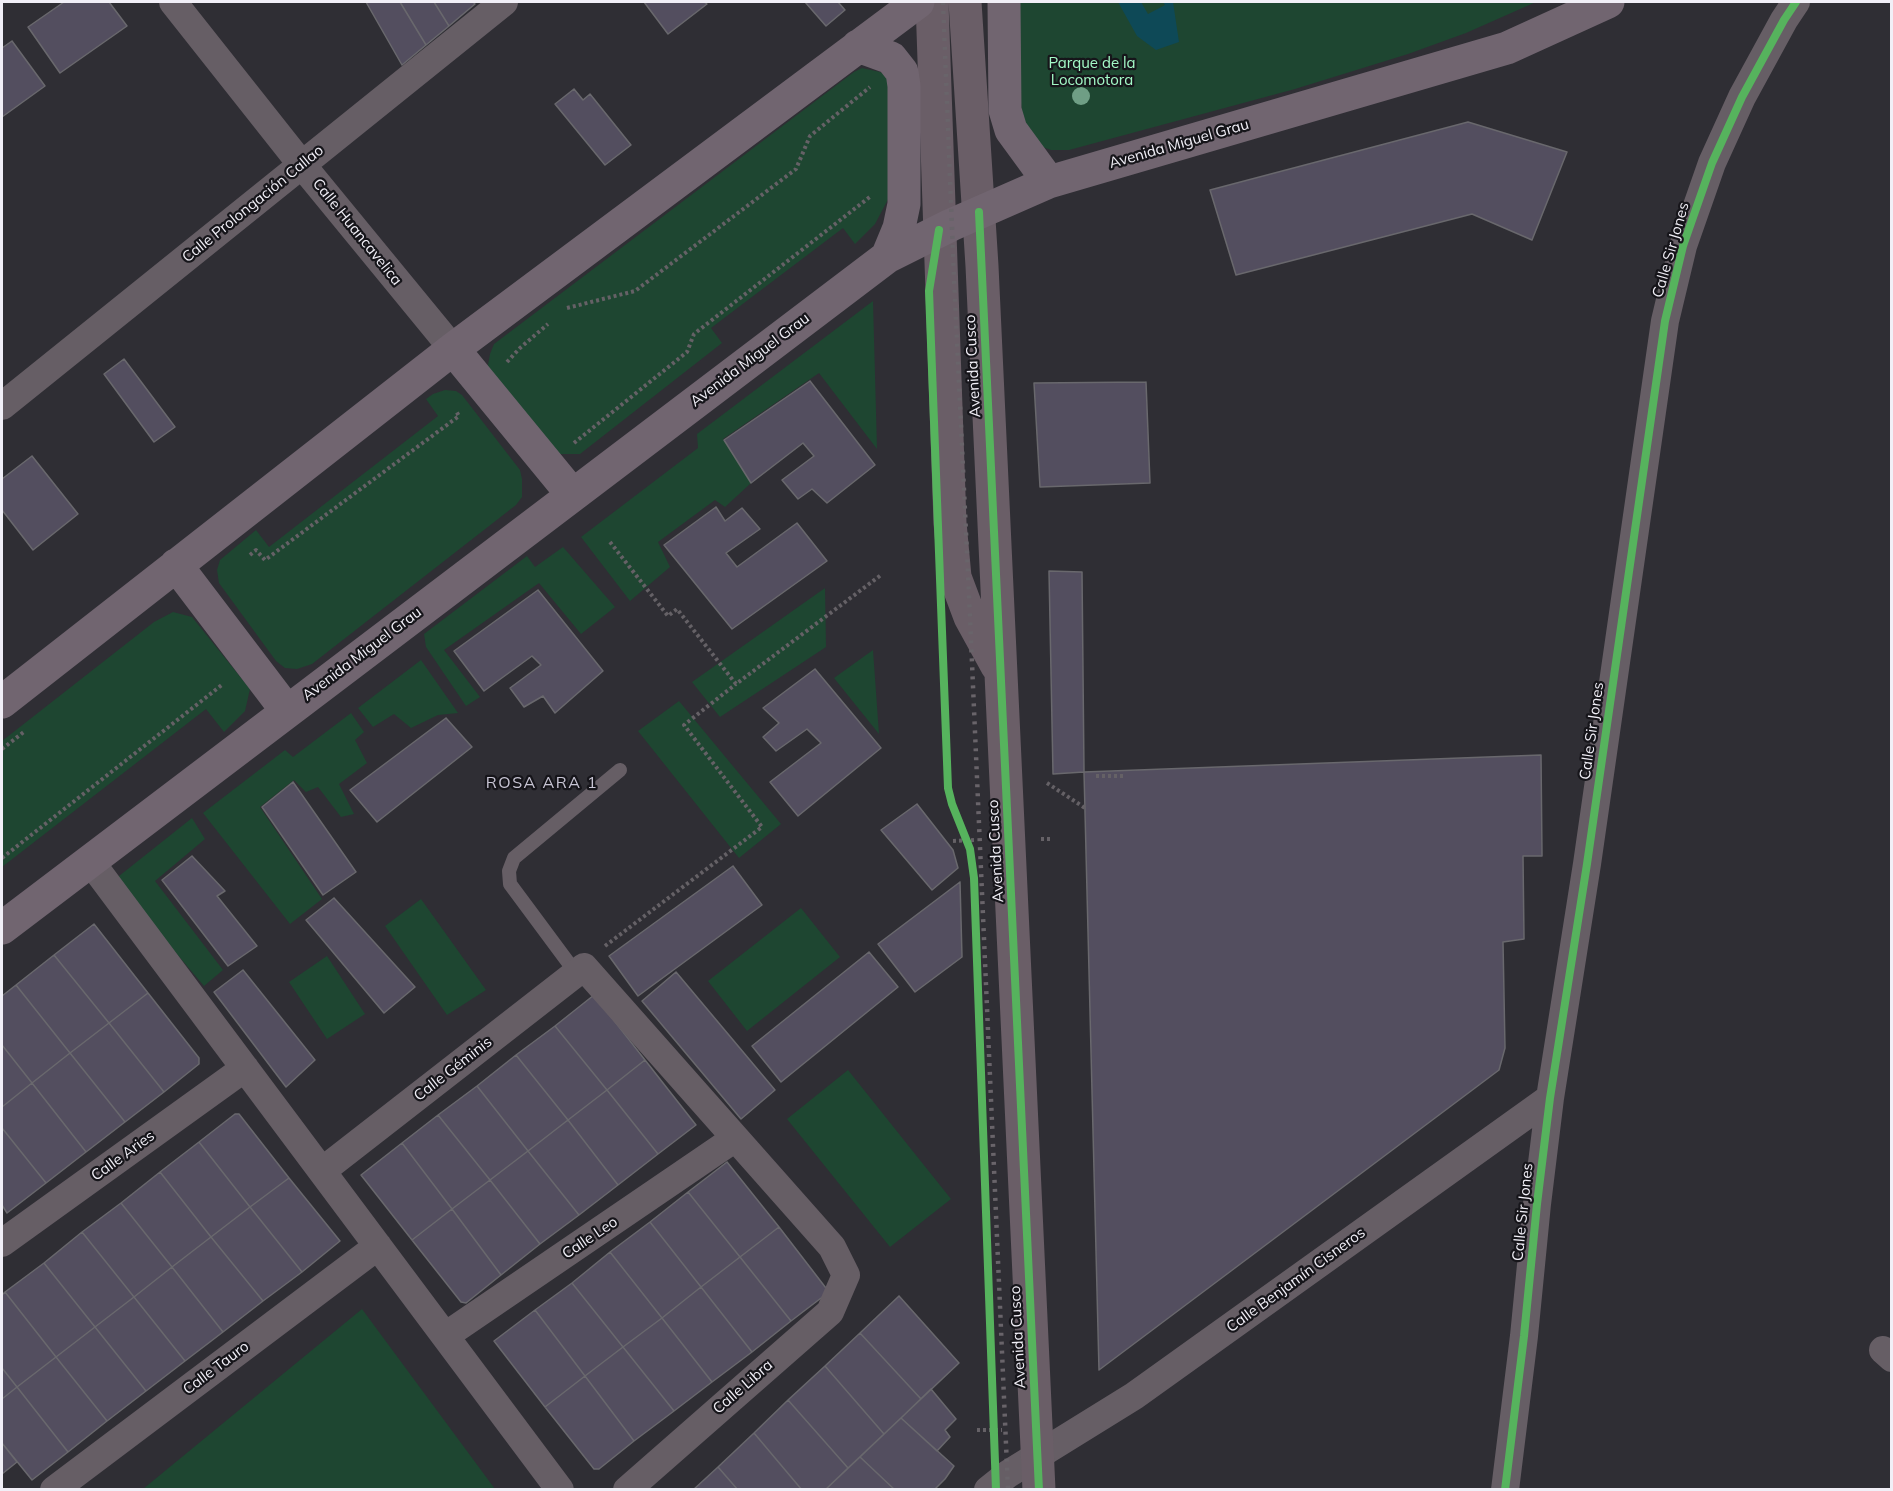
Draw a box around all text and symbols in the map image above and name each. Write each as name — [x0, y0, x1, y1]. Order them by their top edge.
park label: Parque de la Locomotora — [1048, 54, 1136, 89]
street label: Avenida Miguel Grau — [1107, 115, 1251, 173]
street label: Calle Prolongación Callao — [179, 141, 327, 267]
street label: Calle Huancavelica — [308, 175, 406, 289]
street label: Calle Sir Jones — [1649, 200, 1693, 300]
street label: Avenida Miguel Grau — [687, 309, 813, 411]
street label: Avenida Cusco — [961, 314, 985, 418]
street label: Avenida Miguel Grau — [299, 603, 425, 705]
street label: Calle Sir Jones — [1576, 681, 1608, 781]
district label: ROSA ARA 1 — [486, 773, 598, 793]
street label: Avenida Cusco — [984, 799, 1008, 903]
street label: Calle Géminis — [410, 1033, 496, 1105]
street label: Calle Aries — [88, 1127, 158, 1185]
street label: Calle Sir Jones — [1509, 1162, 1537, 1262]
street label: Calle Leo — [559, 1213, 621, 1263]
street label: Calle Benjamín Cisneros — [1223, 1224, 1369, 1336]
street label: Avenida Cusco — [1006, 1285, 1030, 1389]
street label: Calle Tauro — [180, 1337, 252, 1399]
street label: Calle Libra — [709, 1356, 777, 1418]

